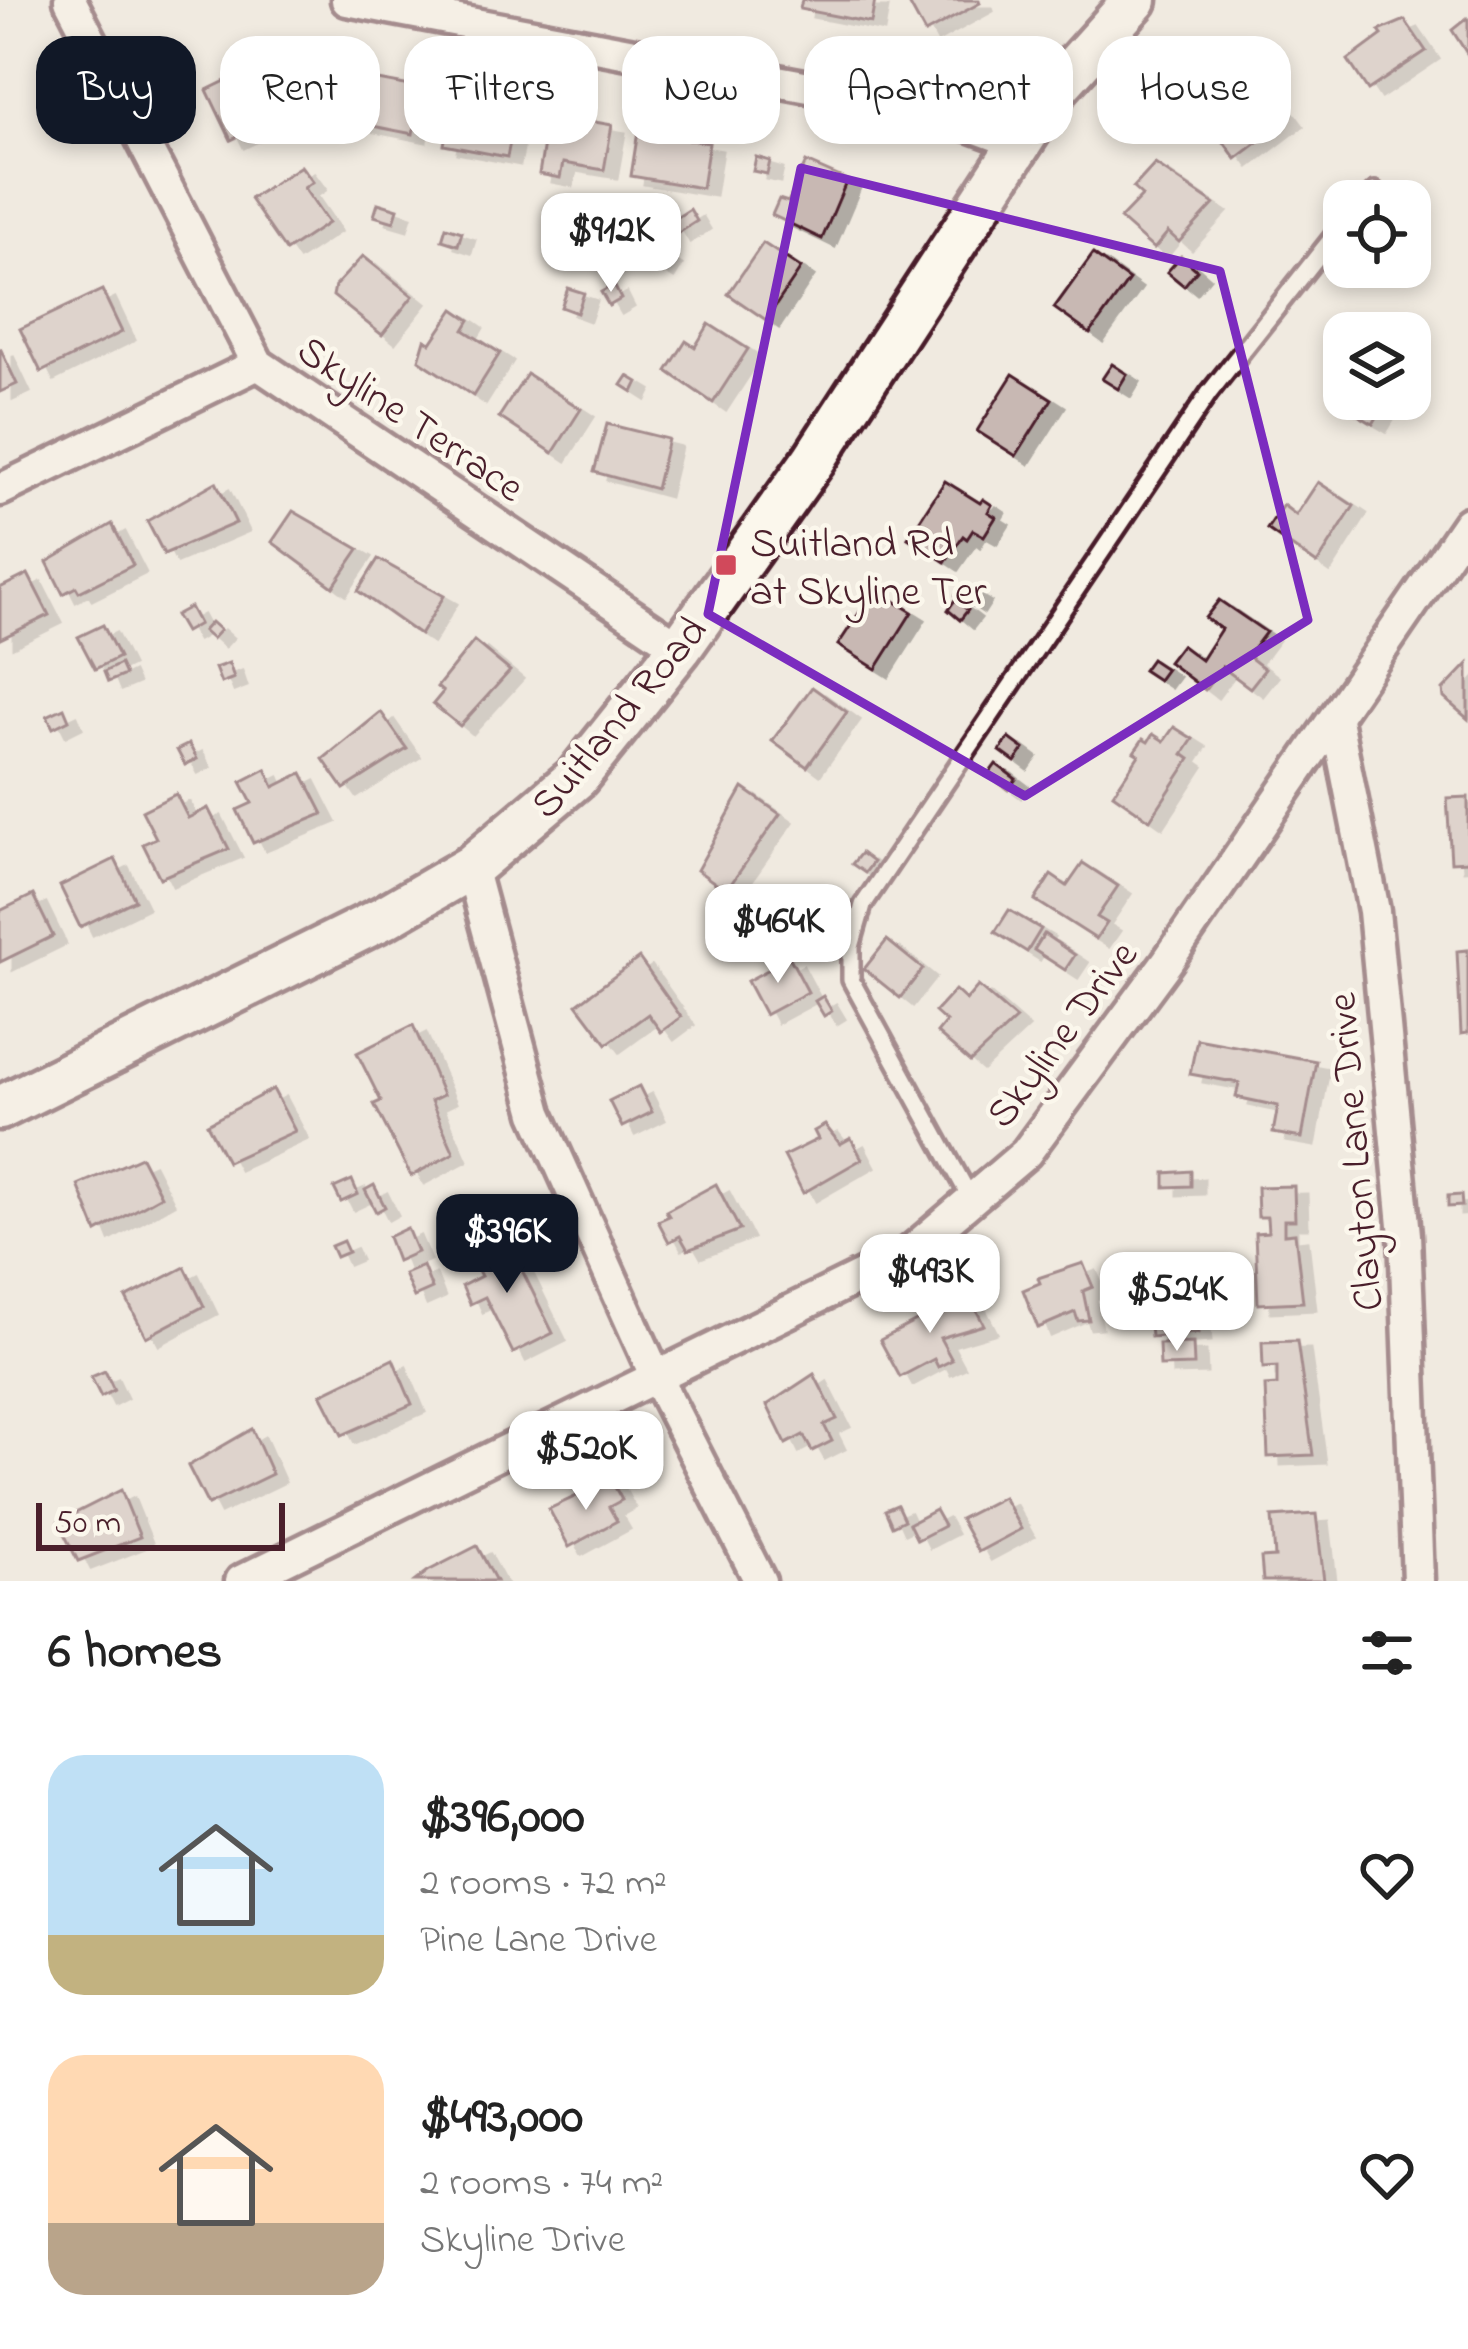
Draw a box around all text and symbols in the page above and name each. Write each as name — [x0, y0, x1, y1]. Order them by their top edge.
chip: Buy — [36, 36, 196, 144]
chip: Rent — [220, 36, 380, 144]
chip: Filters — [404, 36, 598, 144]
chip: New — [622, 36, 780, 144]
chip: Apartment — [804, 36, 1073, 144]
chip: House — [1097, 36, 1291, 144]
map controls — [1323, 180, 1431, 420]
button: locate — [1323, 180, 1431, 288]
pin: $912K — [527, 193, 695, 295]
text: $912K — [568, 203, 654, 260]
button: layers — [1323, 312, 1431, 420]
street label: Skyline Terrace — [284, 322, 535, 519]
place label: Suitland Rd at Skyline Ter — [750, 515, 988, 624]
marker: Suitland Rd at Skyline Ter — [713, 552, 739, 578]
street label: Suitland Road — [517, 604, 724, 834]
pin: $464K — [694, 884, 862, 986]
text: $464K — [732, 894, 824, 951]
street label: Skyline Drive — [973, 929, 1155, 1142]
street label: Clayton Lane Drive — [1313, 990, 1402, 1313]
pin: $396K — [423, 1194, 591, 1296]
text: $396K — [463, 1204, 551, 1261]
pin: $493K — [846, 1234, 1014, 1336]
text: $493K — [887, 1244, 973, 1301]
pin: $524K — [1093, 1252, 1261, 1354]
text: $524K — [1127, 1262, 1227, 1319]
pin: $520K — [502, 1411, 670, 1513]
text: $520K — [535, 1421, 637, 1478]
scale bar — [36, 1497, 285, 1550]
text: 50 m — [54, 1500, 121, 1548]
text: 6 homes — [48, 1616, 222, 1691]
icon: filters — [1354, 1620, 1420, 1686]
text: $396,000 — [420, 1781, 585, 1856]
icon: home — [144, 1803, 288, 1947]
icon: heart — [1354, 1842, 1420, 1908]
text: 2 rooms · 72 m² — [420, 1856, 667, 1913]
text: Pine Lane Drive — [420, 1913, 657, 1970]
text: $493,000 — [420, 2081, 583, 2156]
icon: home — [144, 2103, 288, 2247]
icon: heart — [1354, 2142, 1420, 2208]
text: 2 rooms · 74 m² — [420, 2156, 663, 2213]
text: Skyline Drive — [420, 2213, 625, 2270]

